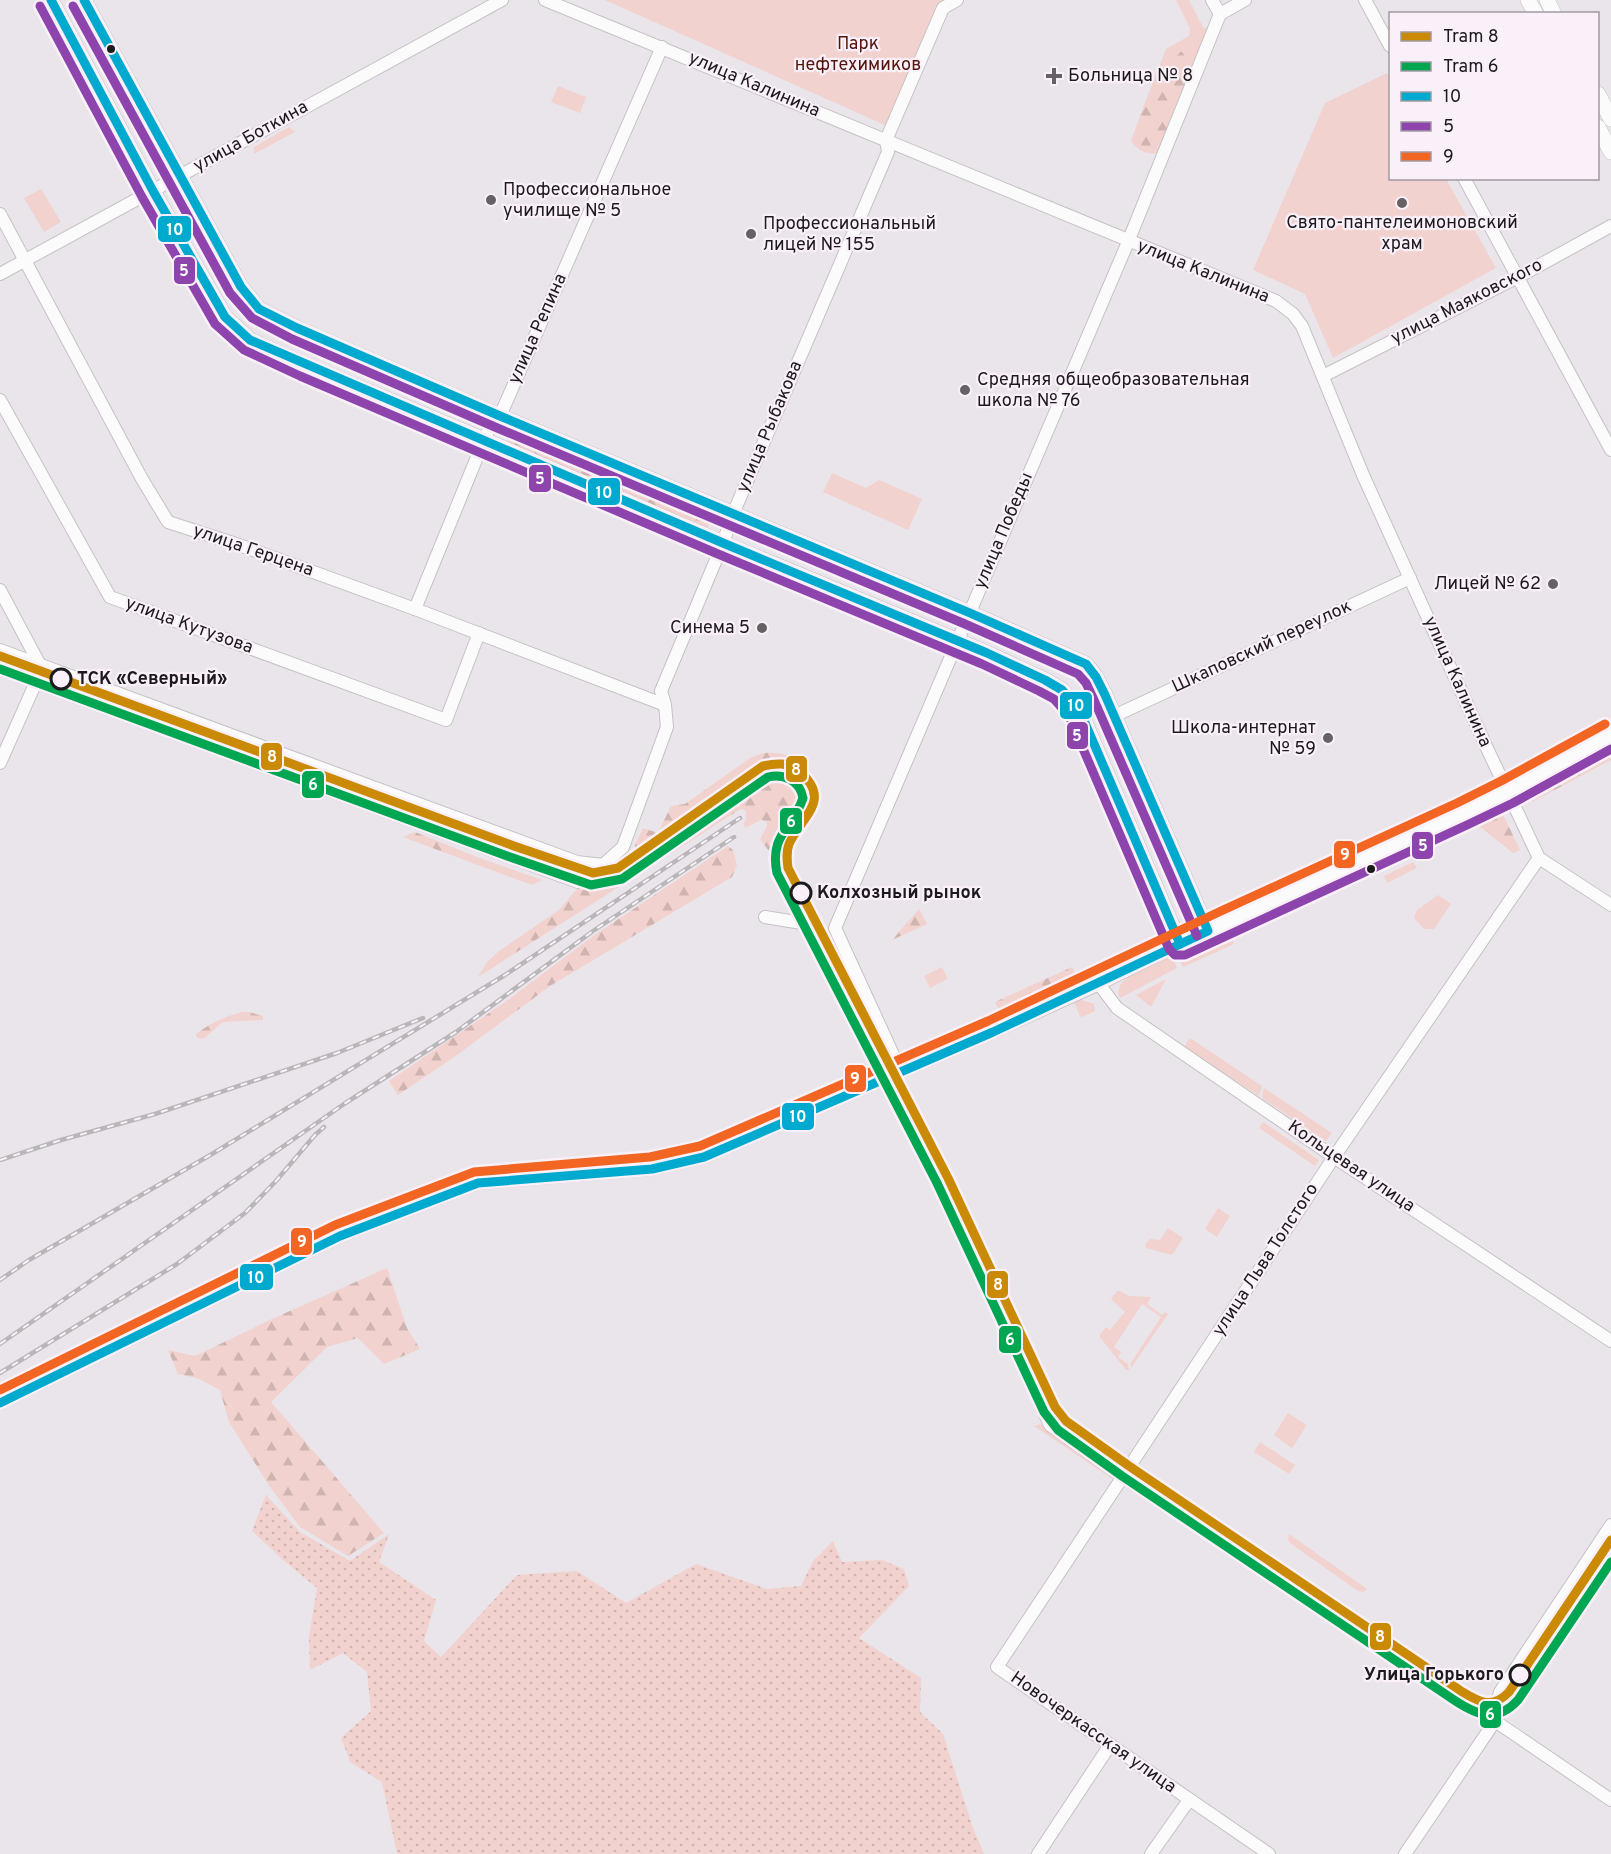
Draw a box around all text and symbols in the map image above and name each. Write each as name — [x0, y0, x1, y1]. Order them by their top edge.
legend — [1389, 12, 1599, 180]
text: Tram 8 — [1443, 26, 1499, 49]
park label: Парк нефтехимиков — [795, 33, 921, 77]
unlabelled marker — [105, 43, 117, 55]
street label: улица Калинина — [685, 47, 823, 123]
text: Tram 6 — [1443, 56, 1499, 79]
place label: Больница № 8 — [1068, 65, 1193, 88]
marker: Больница № 8 — [1045, 67, 1063, 85]
text: 10 — [1443, 86, 1461, 109]
street label: улица Боткина — [190, 96, 312, 178]
text: 5 — [1443, 116, 1454, 139]
text: 9 — [1443, 146, 1454, 169]
place label: Профессиональное училище № 5 — [503, 179, 671, 223]
marker: Профессиональное училище № 5 — [484, 193, 498, 207]
marker: Свято-пантелеимоновский храм — [1395, 196, 1409, 210]
place label: Свято-пантелеимоновский храм — [1286, 212, 1518, 256]
place label: Профессиональный лицей № 155 — [763, 213, 936, 257]
line badge: 10 — [157, 215, 192, 243]
text: 10 — [167, 221, 183, 241]
marker: Профессиональный лицей № 155 — [744, 227, 758, 241]
street label: улица Калинина — [1133, 235, 1273, 309]
street label: улица Маяковского — [1387, 254, 1547, 350]
line badge: 5 — [173, 256, 196, 285]
text: 5 — [179, 262, 189, 282]
street label: улица Репина — [503, 270, 573, 388]
street label: улица Рыбакова — [732, 357, 808, 497]
place label: Средняя общеобразовательная школа № 76 — [977, 369, 1250, 413]
marker: Средняя общеобразовательная школа № 76 — [958, 383, 972, 397]
line badge: 5 — [528, 464, 552, 493]
street label: улица Победы — [969, 469, 1039, 593]
text: 5 — [535, 470, 545, 490]
line badge: 10 — [587, 477, 621, 506]
text: 10 — [596, 484, 612, 504]
street label: улица Герцена — [190, 520, 316, 582]
place label: Лицей № 62 — [1434, 573, 1541, 596]
marker: Лицей № 62 — [1546, 577, 1560, 591]
street label: улица Кутузова — [122, 592, 256, 660]
street label: Шкаповский переулок — [1168, 595, 1356, 699]
street label: улица Калинина — [1418, 613, 1496, 751]
place label: Синема 5 — [670, 617, 750, 640]
marker: Синема 5 — [755, 621, 769, 635]
marker: ТСК «Северный» — [50, 668, 72, 690]
place label: ТСК «Северный» — [77, 668, 227, 691]
line badge: 10 — [1059, 691, 1093, 720]
text: 10 — [1068, 697, 1084, 717]
place label: Школа-интернат № 59 — [1171, 717, 1316, 761]
line badge: 5 — [1066, 721, 1089, 750]
text: 5 — [1072, 727, 1082, 747]
marker: Школа-интернат № 59 — [1321, 731, 1335, 745]
line badge: 8 — [260, 742, 283, 771]
text: 8 — [267, 748, 277, 768]
line badge: 8 — [785, 755, 808, 783]
text: 8 — [791, 761, 801, 781]
line badge: 6 — [301, 770, 325, 799]
text: 6 — [308, 776, 318, 796]
line badge: 6 — [779, 807, 803, 835]
text: 6 — [786, 813, 796, 833]
line badge: 5 — [1411, 831, 1434, 860]
text: 5 — [1418, 837, 1428, 857]
line badge: 9 — [1333, 840, 1356, 869]
text: 9 — [1340, 846, 1350, 866]
unlabelled marker — [1365, 863, 1377, 875]
marker: Колхозный рынок — [790, 882, 812, 904]
place label: Колхозный рынок — [817, 882, 982, 905]
line badge: 9 — [844, 1064, 867, 1093]
text: 9 — [850, 1070, 860, 1090]
line badge: 10 — [781, 1102, 815, 1131]
text: 10 — [790, 1108, 806, 1128]
street label: Кольцевая улица — [1283, 1116, 1419, 1218]
street label: улица Льва Толстого — [1208, 1179, 1324, 1341]
line badge: 9 — [290, 1227, 313, 1256]
text: 9 — [297, 1233, 307, 1253]
line badge: 10 — [239, 1263, 274, 1291]
text: 10 — [248, 1269, 264, 1289]
line badge: 8 — [986, 1270, 1009, 1299]
text: 8 — [993, 1276, 1003, 1296]
line badge: 6 — [998, 1325, 1022, 1354]
text: 6 — [1005, 1331, 1015, 1351]
line badge: 8 — [1369, 1622, 1392, 1651]
text: 8 — [1375, 1628, 1385, 1648]
place label: Улица Горького — [1364, 1664, 1504, 1687]
marker: Улица Горького — [1509, 1664, 1531, 1686]
street label: Новочеркасская улица — [1006, 1667, 1180, 1799]
line badge: 6 — [1479, 1700, 1502, 1729]
text: 6 — [1485, 1706, 1495, 1726]

